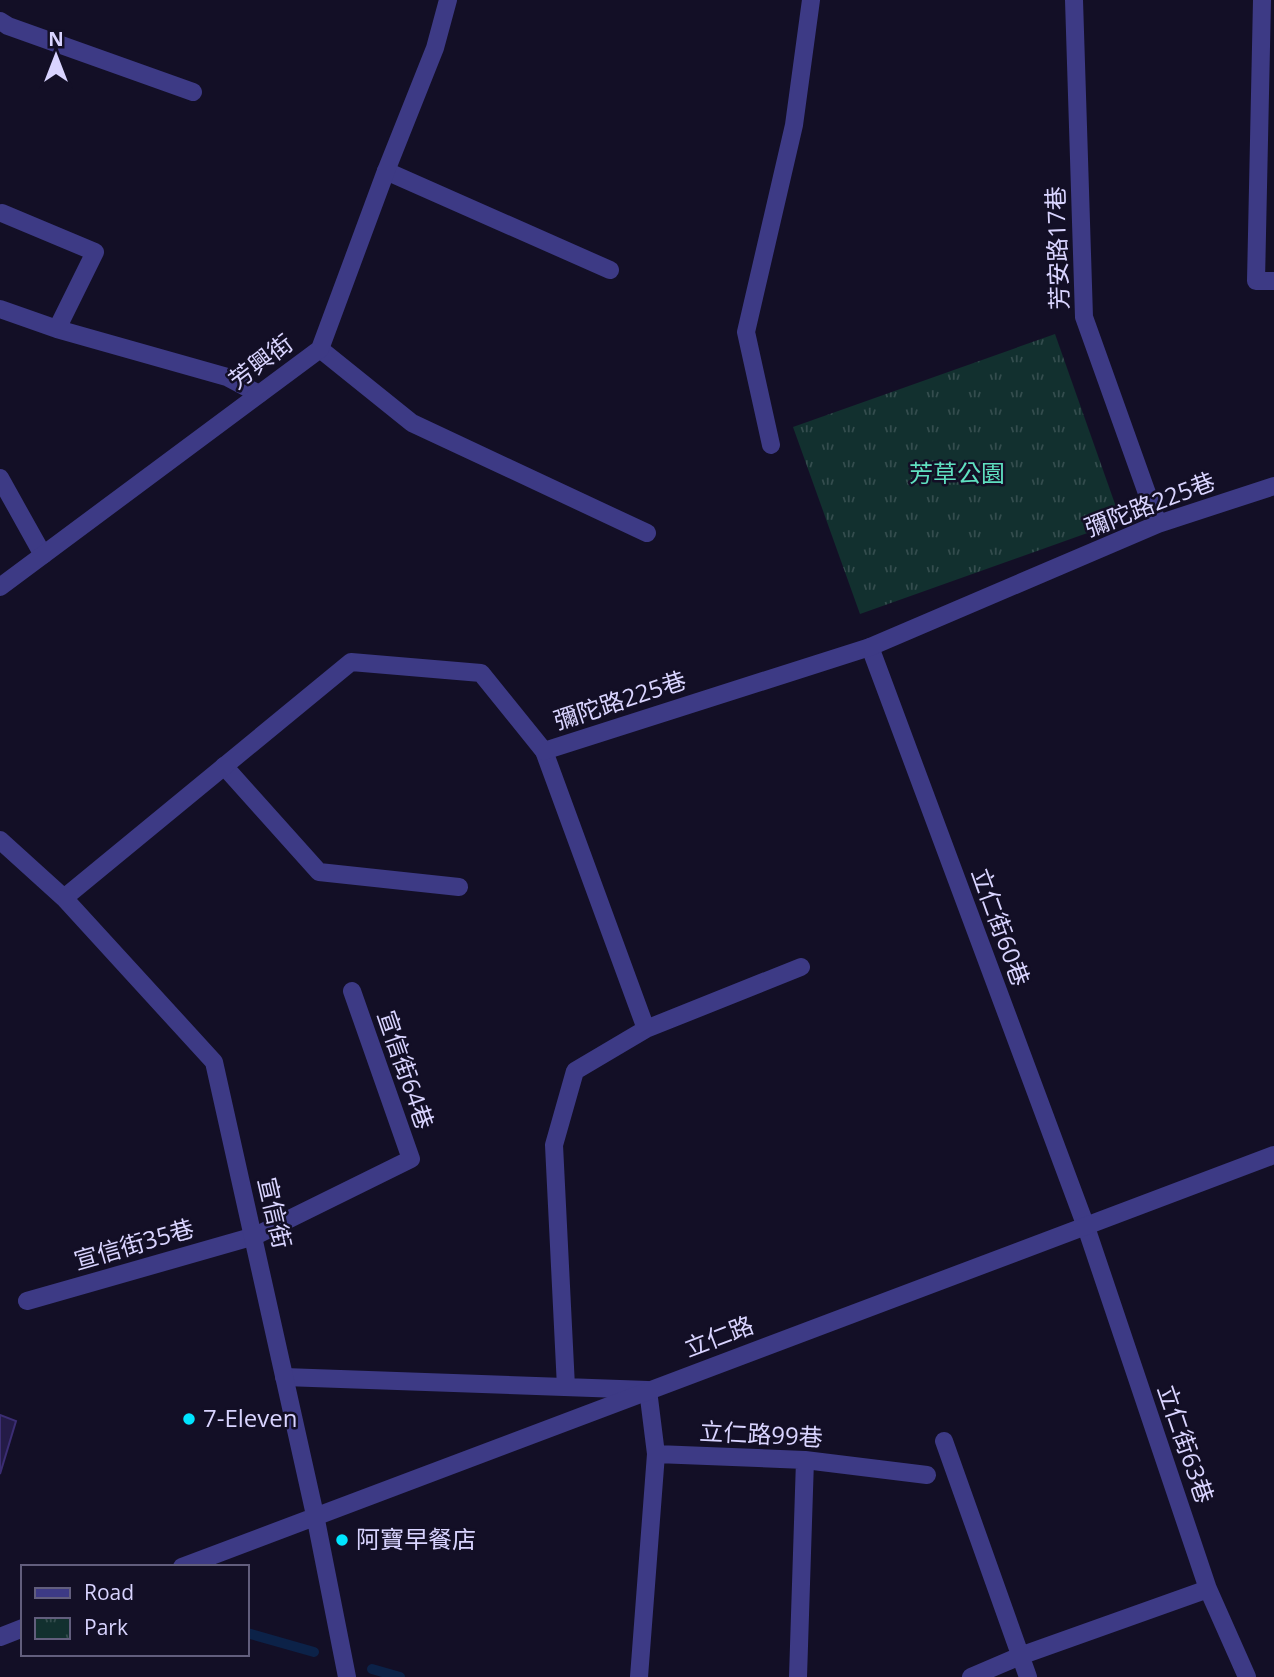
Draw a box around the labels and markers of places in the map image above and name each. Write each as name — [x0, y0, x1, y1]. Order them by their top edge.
place label: 7-Eleven — [203, 1401, 298, 1434]
marker: 7-Eleven — [181, 1411, 197, 1427]
place label: 阿寶早餐店 — [356, 1522, 476, 1555]
marker: 阿寶早餐店 — [334, 1532, 350, 1548]

